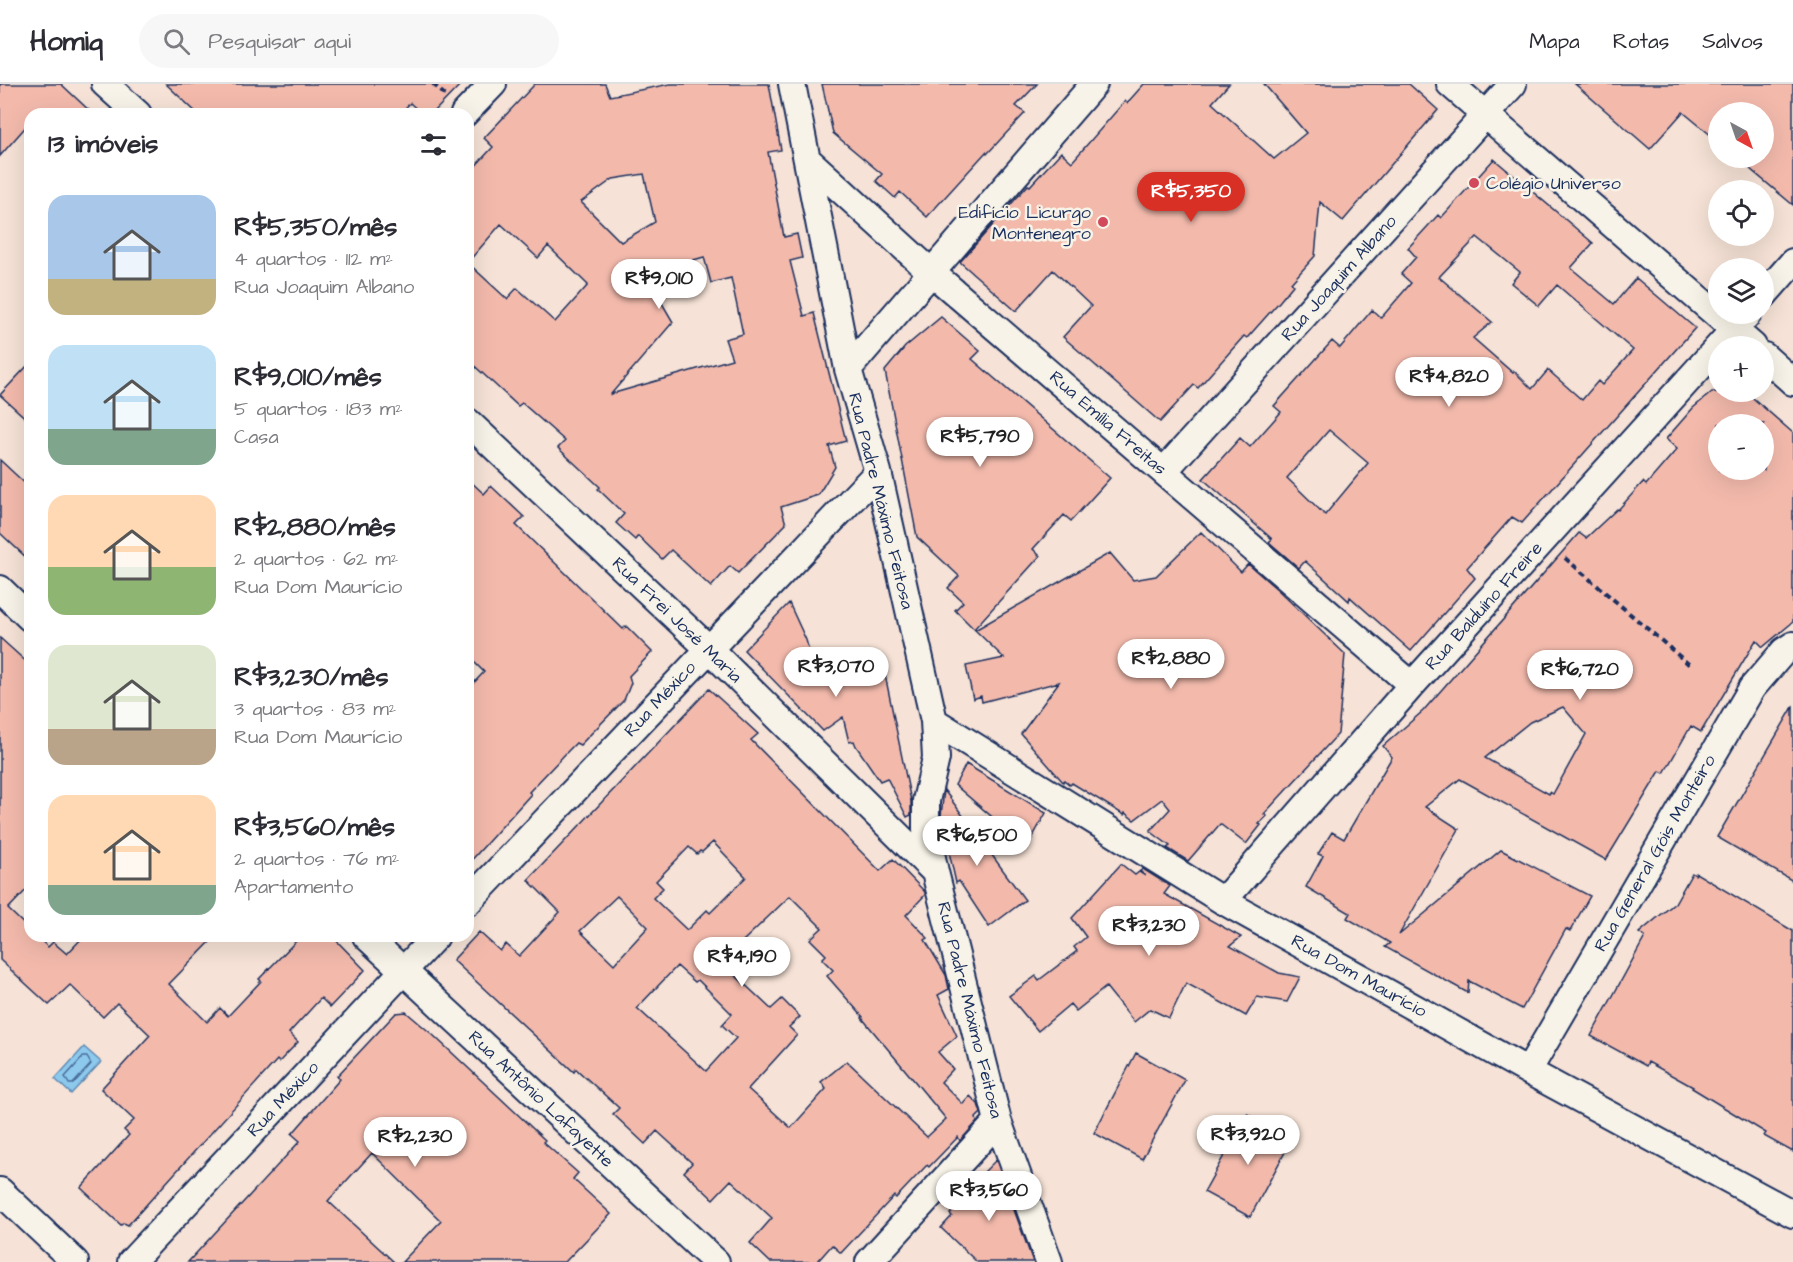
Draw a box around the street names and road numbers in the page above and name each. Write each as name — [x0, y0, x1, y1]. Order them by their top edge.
street label: Rua Joaquim Albano — [1275, 209, 1403, 347]
street label: Rua Emília Freitas — [1044, 365, 1172, 481]
street label: Rua Padre Máximo Feitosa — [842, 390, 920, 612]
street label: Rua Balduíno Freire — [1419, 536, 1549, 676]
street label: Rua Frei José Maria — [606, 551, 748, 689]
street label: Rua México — [618, 655, 702, 743]
street label: Rua General Góis Monteiro — [1588, 750, 1722, 956]
street label: Rua Padre Máximo Feitosa — [931, 899, 1009, 1121]
street label: Rua Dom Maurício — [1287, 928, 1431, 1024]
street label: Rua Antônio Lafayette — [462, 1025, 619, 1174]
street label: Rua México — [241, 1055, 325, 1143]

